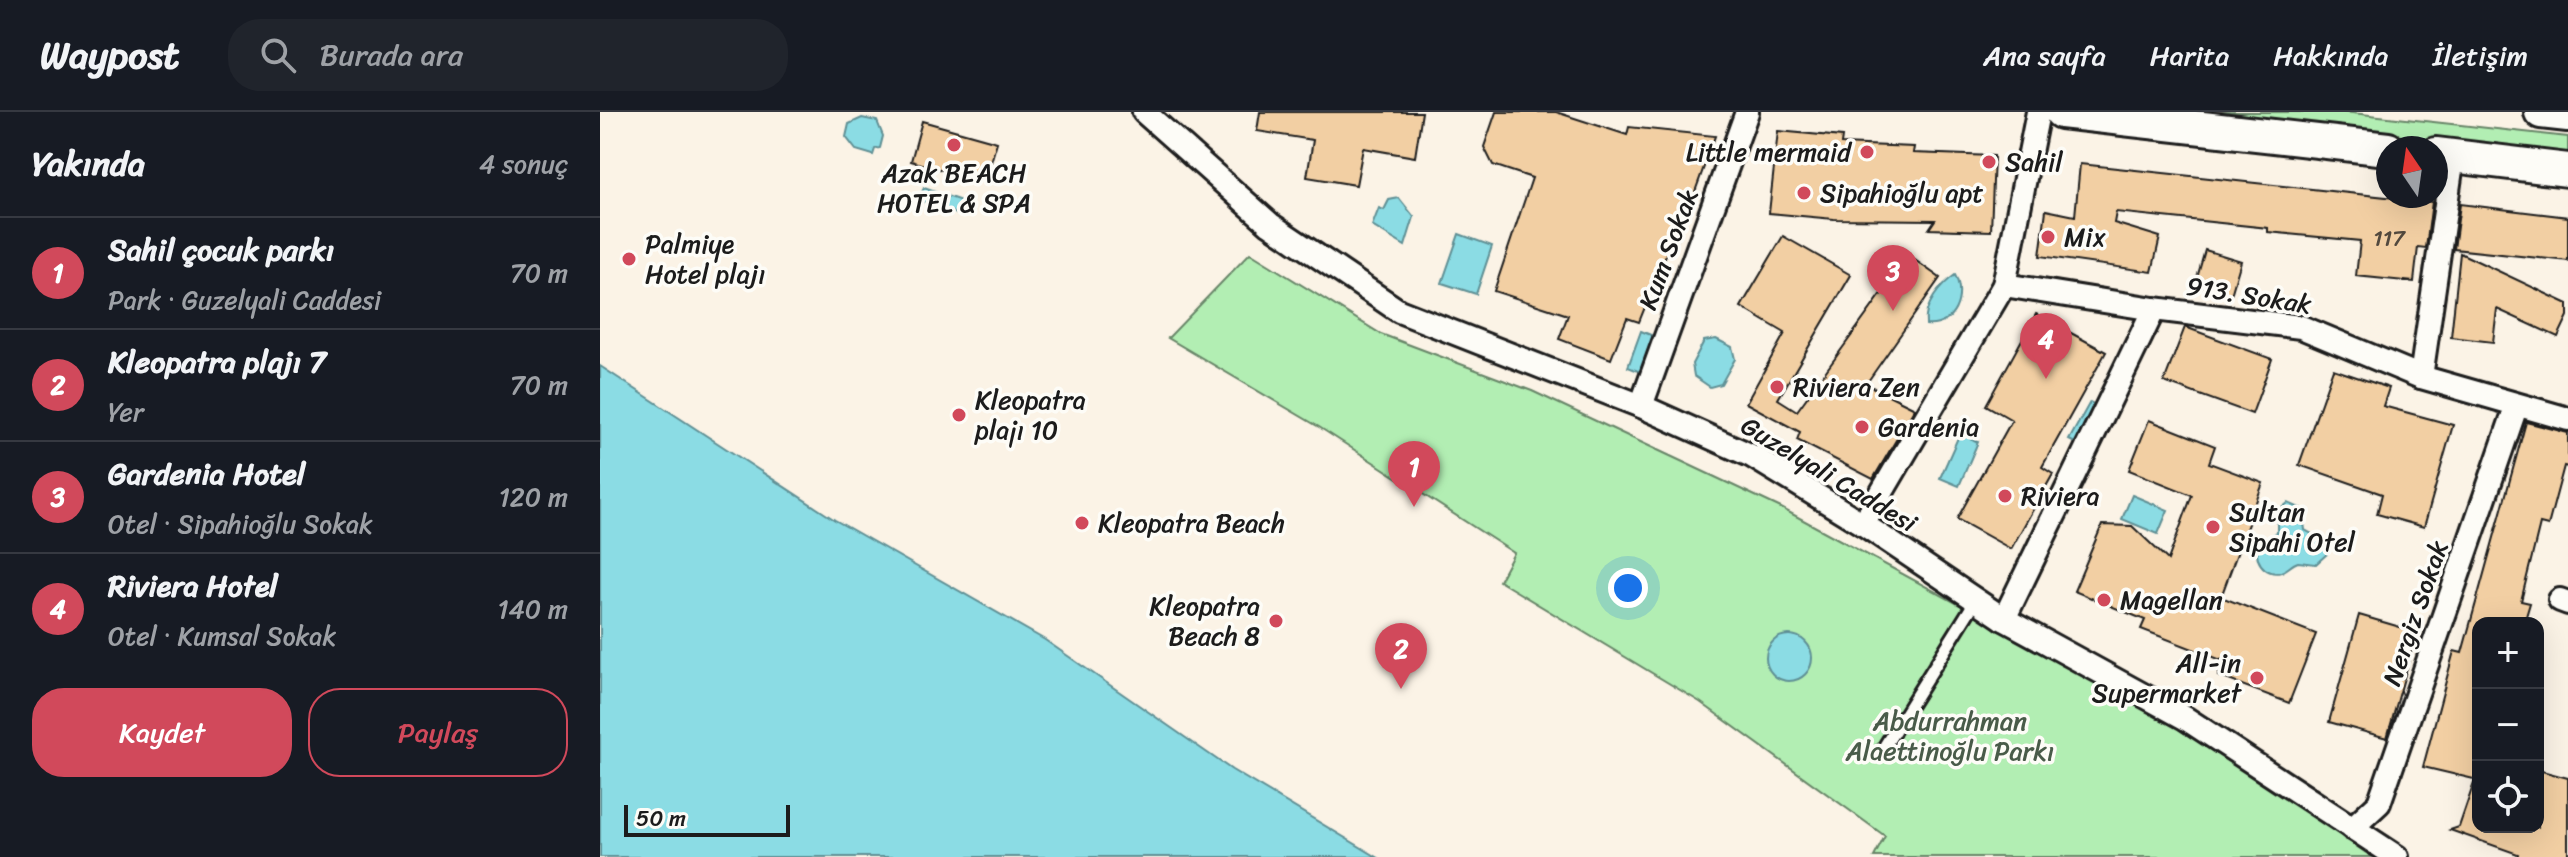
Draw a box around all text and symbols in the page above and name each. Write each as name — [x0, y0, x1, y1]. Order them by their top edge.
search box — [228, 19, 788, 91]
text: Waypost — [40, 22, 180, 89]
text: Burada ara — [320, 28, 463, 82]
text: Ana sayfa — [1983, 31, 2106, 80]
text: Harita — [2150, 31, 2229, 80]
text: Hakkında — [2273, 31, 2388, 80]
text: İletişim — [2432, 31, 2528, 80]
icon: search — [256, 33, 300, 77]
place label: Little mermaid — [1686, 129, 1853, 175]
text: Yakında — [32, 134, 145, 194]
marker: Azak BEACH HOTEL & SPA — [945, 136, 963, 154]
north arrow — [2376, 136, 2448, 208]
place label: Sahil — [2005, 139, 2063, 185]
text: 4 sonuç — [479, 141, 568, 187]
marker: Little mermaid — [1858, 143, 1876, 161]
place label: Azak BEACH HOTEL & SPA — [877, 150, 1031, 226]
marker: Sahil — [1980, 153, 1998, 171]
place label: Sipahioğlu apt — [1820, 170, 1984, 216]
street label: Kum Sokak — [1625, 182, 1711, 316]
marker: Sipahioğlu apt — [1795, 184, 1813, 202]
place label: Mix — [2064, 214, 2106, 260]
house number: 117 — [2373, 219, 2406, 258]
place label: Palmiye Hotel plajı — [645, 221, 765, 297]
text: Sahil çocuk parkı — [108, 223, 334, 277]
marker: Mix — [2039, 228, 2057, 246]
pin: 3 — [1867, 245, 1919, 311]
text: 1 — [52, 250, 64, 296]
text: 70 m — [510, 250, 568, 296]
marker: Palmiye Hotel plajı — [620, 250, 638, 268]
street label: 913. Sokak — [2183, 262, 2315, 328]
text: Park · Guzelyali Caddesi — [108, 277, 381, 323]
pin: 4 — [2020, 313, 2072, 379]
text: Kleopatra plajı 7 — [108, 335, 326, 389]
text: 2 — [50, 362, 66, 408]
text: 70 m — [510, 362, 568, 408]
place label: Riviera Zen — [1793, 364, 1920, 410]
place label: Kleopatra plajı 10 — [974, 377, 1086, 453]
marker: Riviera Zen — [1768, 378, 1786, 396]
text: Yer — [108, 389, 144, 435]
street label: Guzelyali Caddesi — [1732, 403, 1927, 545]
place label: Gardenia — [1878, 404, 1979, 450]
marker: Kleopatra plajı 10 — [950, 406, 968, 424]
marker: Gardenia — [1853, 418, 1871, 436]
pin: 1 — [1388, 441, 1440, 507]
text: Gardenia Hotel — [108, 447, 305, 501]
place label: Riviera — [2021, 473, 2099, 519]
text: 3 — [51, 474, 65, 520]
text: 120 m — [499, 474, 568, 520]
marker: Riviera — [1996, 487, 2014, 505]
place label: Sultan Sipahi Otel — [2229, 489, 2356, 565]
place label: Kleopatra Beach — [1098, 500, 1285, 546]
text: Otel · Sipahioğlu Sokak — [108, 501, 373, 547]
marker: Kleopatra Beach — [1073, 514, 1091, 532]
marker: Sultan Sipahi Otel — [2204, 518, 2222, 536]
street label: Nergiz Sokak — [2369, 534, 2461, 692]
text: Riviera Hotel — [108, 559, 278, 613]
your location — [1608, 568, 1648, 608]
place label: Magellan — [2120, 577, 2223, 623]
place label: Kleopatra Beach 8 — [1149, 583, 1260, 659]
text: 4 — [50, 586, 66, 632]
text: 140 m — [497, 586, 568, 632]
marker: Magellan — [2095, 591, 2113, 609]
marker: Kleopatra Beach 8 — [1267, 612, 1285, 630]
text: Otel · Kumsal Sokak — [108, 613, 336, 659]
map controls — [2472, 617, 2544, 833]
button: + — [2472, 617, 2544, 689]
pin: 2 — [1375, 623, 1427, 689]
place label: All-in Supermarket — [2092, 640, 2243, 716]
marker: All-in Supermarket — [2248, 669, 2266, 687]
button: Kaydet — [32, 688, 292, 777]
button: Paylaş — [308, 688, 568, 777]
button: − — [2472, 689, 2544, 761]
park label: Abdurrahman Alaettinoğlu Parkı — [1845, 698, 2054, 774]
button: locate — [2472, 761, 2544, 833]
text: 50 m — [636, 799, 686, 838]
scale bar — [624, 801, 790, 837]

